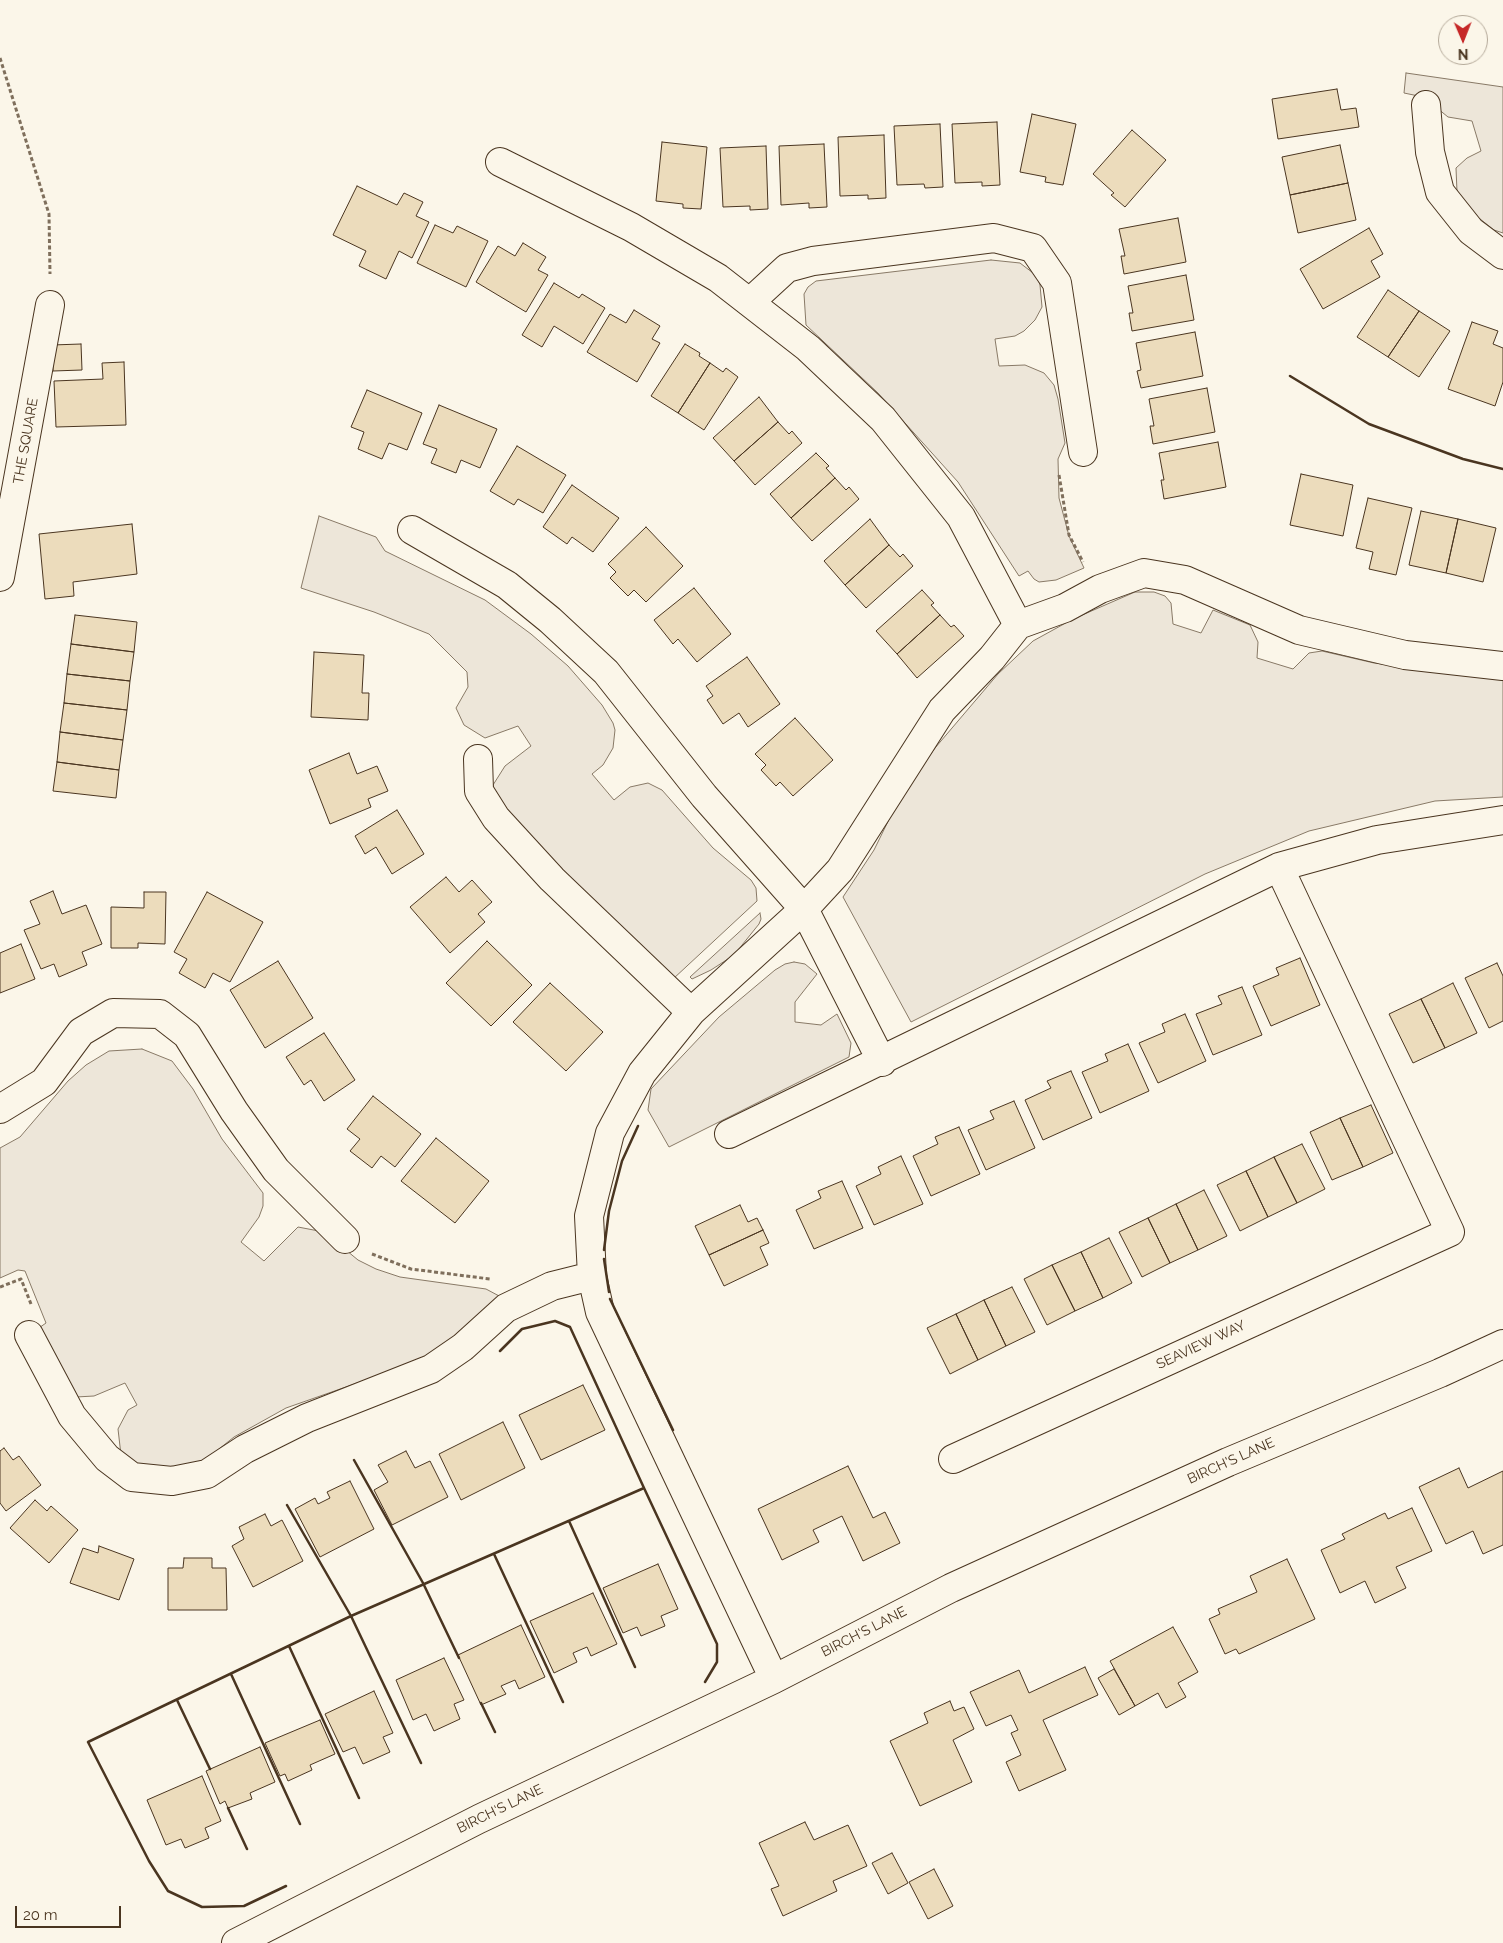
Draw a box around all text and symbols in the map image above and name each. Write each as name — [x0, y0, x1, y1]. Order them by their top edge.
north arrow — [1438, 15, 1488, 65]
text: N — [1458, 46, 1469, 62]
street label: THE SQUARE — [10, 397, 42, 485]
street label: SEAVIEW WAY — [1154, 1317, 1248, 1373]
street label: BIRCH'S LANE — [1185, 1434, 1277, 1488]
street label: BIRCH'S LANE — [818, 1603, 910, 1661]
street label: BIRCH'S LANE — [454, 1781, 546, 1837]
scale bar — [18, 1896, 124, 1928]
text: 20 m — [23, 1906, 58, 1924]

